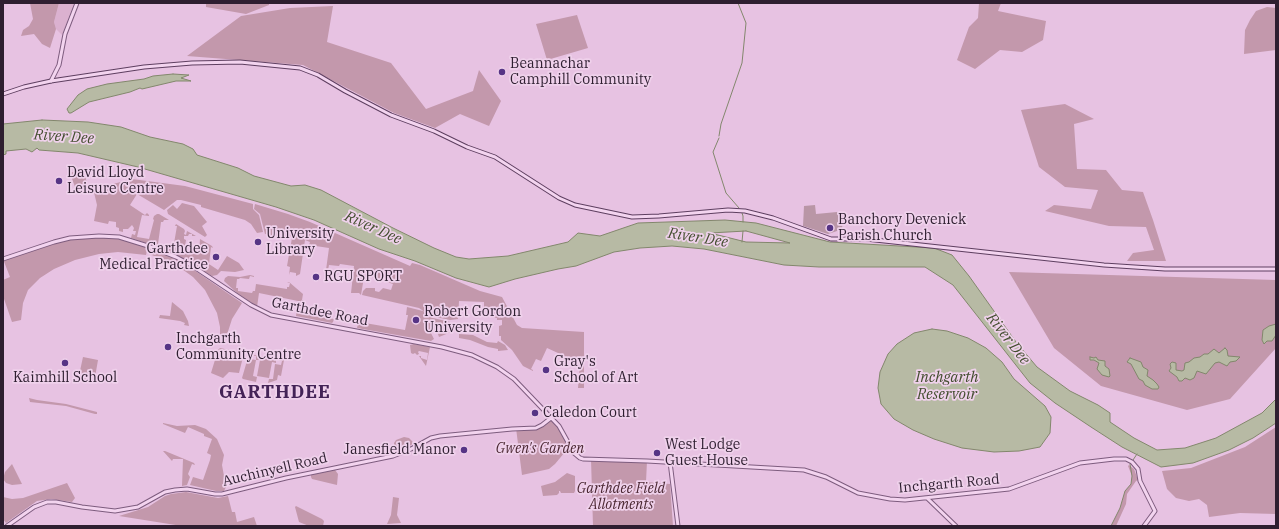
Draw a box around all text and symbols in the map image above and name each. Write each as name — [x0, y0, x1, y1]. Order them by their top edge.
place label: Beannachar Camphill Community — [510, 56, 651, 88]
marker: Beannachar Camphill Community — [497, 67, 507, 77]
water label: River Dee — [33, 126, 95, 148]
place label: David Lloyd Leisure Centre — [67, 165, 164, 198]
marker: David Lloyd Leisure Centre — [54, 176, 64, 186]
water label: River Dee — [342, 208, 404, 248]
place label: Banchory Devenick Parish Church — [838, 212, 966, 244]
marker: Banchory Devenick Parish Church — [825, 223, 835, 233]
water label: River Dee — [667, 224, 729, 252]
place label: University Library — [266, 226, 334, 258]
marker: University Library — [253, 237, 263, 247]
place label: Garthdee Medical Practice — [99, 241, 208, 274]
marker: Garthdee Medical Practice — [211, 252, 221, 262]
place label: RGU SPORT — [324, 269, 402, 285]
marker: RGU SPORT — [311, 272, 321, 282]
street label: Garthdee Road — [270, 294, 370, 330]
place label: Robert Gordon University — [424, 304, 521, 336]
water label: River Dee — [982, 310, 1034, 368]
marker: Robert Gordon University — [411, 315, 421, 325]
place label: Inchgarth Community Centre — [176, 331, 301, 364]
marker: Inchgarth Community Centre — [163, 342, 173, 352]
place label: Gray's School of Art — [554, 354, 638, 386]
marker: Kaimhill School — [60, 358, 70, 368]
marker: Gray's School of Art — [541, 365, 551, 375]
water label: Inchgarth Reservoir — [916, 369, 978, 404]
place label: Kaimhill School — [13, 370, 117, 386]
district label: GARTHDEE — [219, 382, 331, 404]
place label: Caledon Court — [543, 405, 637, 421]
marker: Caledon Court — [530, 408, 540, 418]
place label: West Lodge Guest House — [665, 437, 748, 470]
park label: Gwen's Garden — [496, 441, 584, 457]
place label: Janesfield Manor — [344, 442, 456, 458]
marker: Janesfield Manor — [459, 445, 469, 455]
marker: West Lodge Guest House — [652, 448, 662, 458]
street label: Auchinyell Road — [221, 450, 329, 490]
street label: Inchgarth Road — [898, 471, 1000, 497]
park label: Garthdee Field Allotments — [577, 481, 665, 514]

